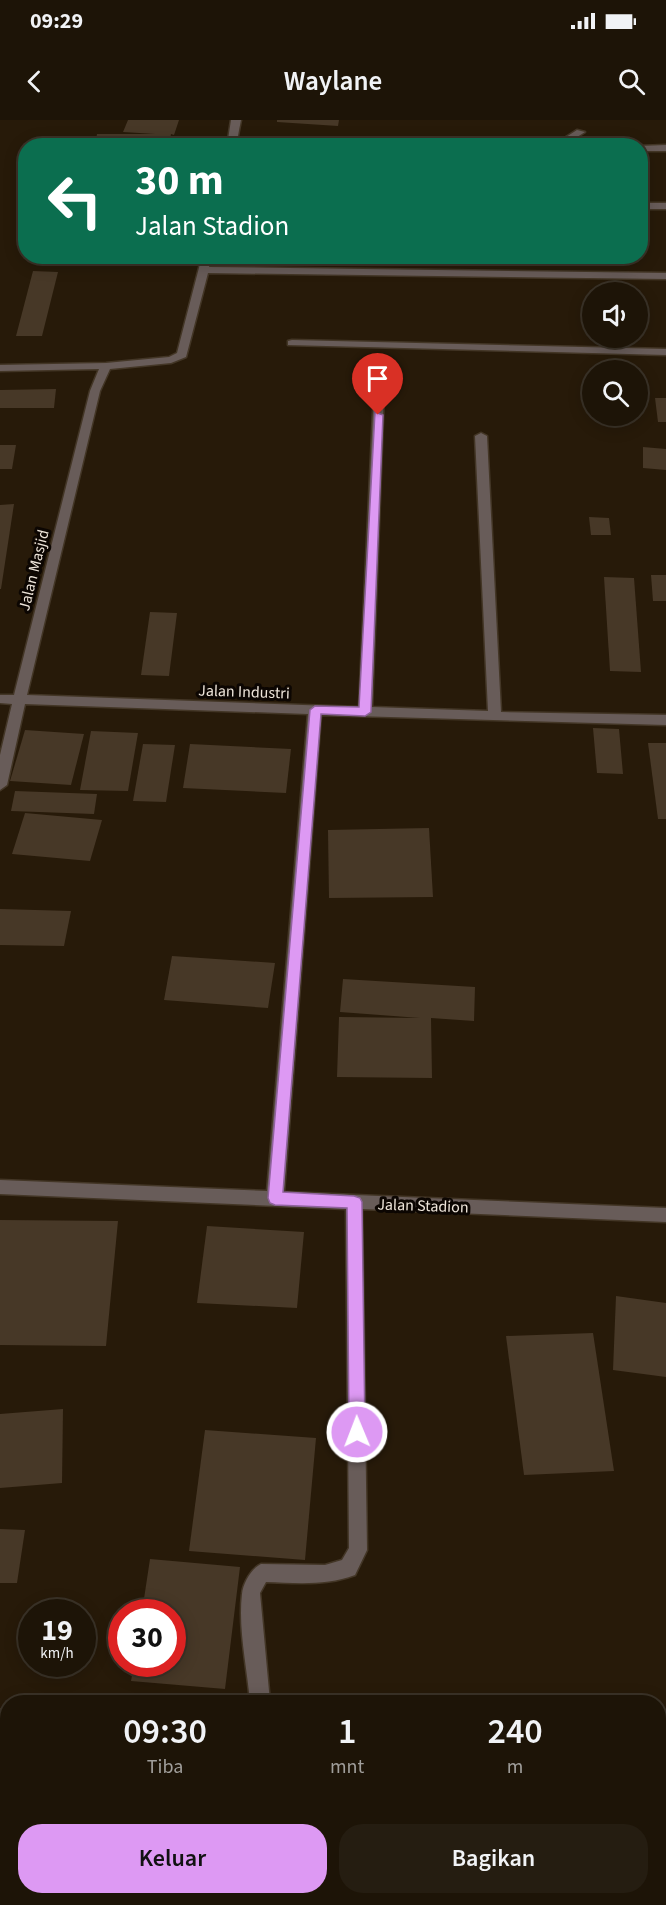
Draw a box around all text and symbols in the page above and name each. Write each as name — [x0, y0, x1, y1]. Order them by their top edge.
text: 09:29 — [30, 5, 83, 37]
text: Waylane — [284, 62, 382, 101]
icon: back — [18, 65, 51, 98]
icon: search — [615, 65, 648, 98]
text: 30 m — [135, 151, 224, 211]
icon: left — [36, 162, 114, 240]
text: Jalan Stadion — [135, 207, 289, 246]
map controls — [582, 282, 648, 426]
button: sound — [582, 282, 648, 348]
pin — [352, 353, 403, 415]
button: search — [582, 360, 648, 426]
icon: arrive — [361, 362, 394, 395]
street label: Jalan Masjid — [13, 527, 55, 613]
street label: Jalan Industri — [198, 679, 290, 705]
street label: Jalan Stadion — [377, 1193, 469, 1219]
position arrow — [325, 1400, 389, 1464]
speed limit sign: 30 — [108, 1599, 186, 1677]
text: 19 — [41, 1609, 73, 1652]
text: km/h — [40, 1643, 74, 1664]
text: 09:30 — [123, 1706, 207, 1757]
text: 1 — [338, 1706, 356, 1757]
text: 240 — [487, 1706, 543, 1757]
text: Tiba — [147, 1753, 183, 1781]
text: mnt — [330, 1753, 364, 1781]
text: m — [507, 1753, 523, 1781]
button: Keluar — [18, 1824, 327, 1893]
button: Bagikan — [339, 1824, 648, 1893]

